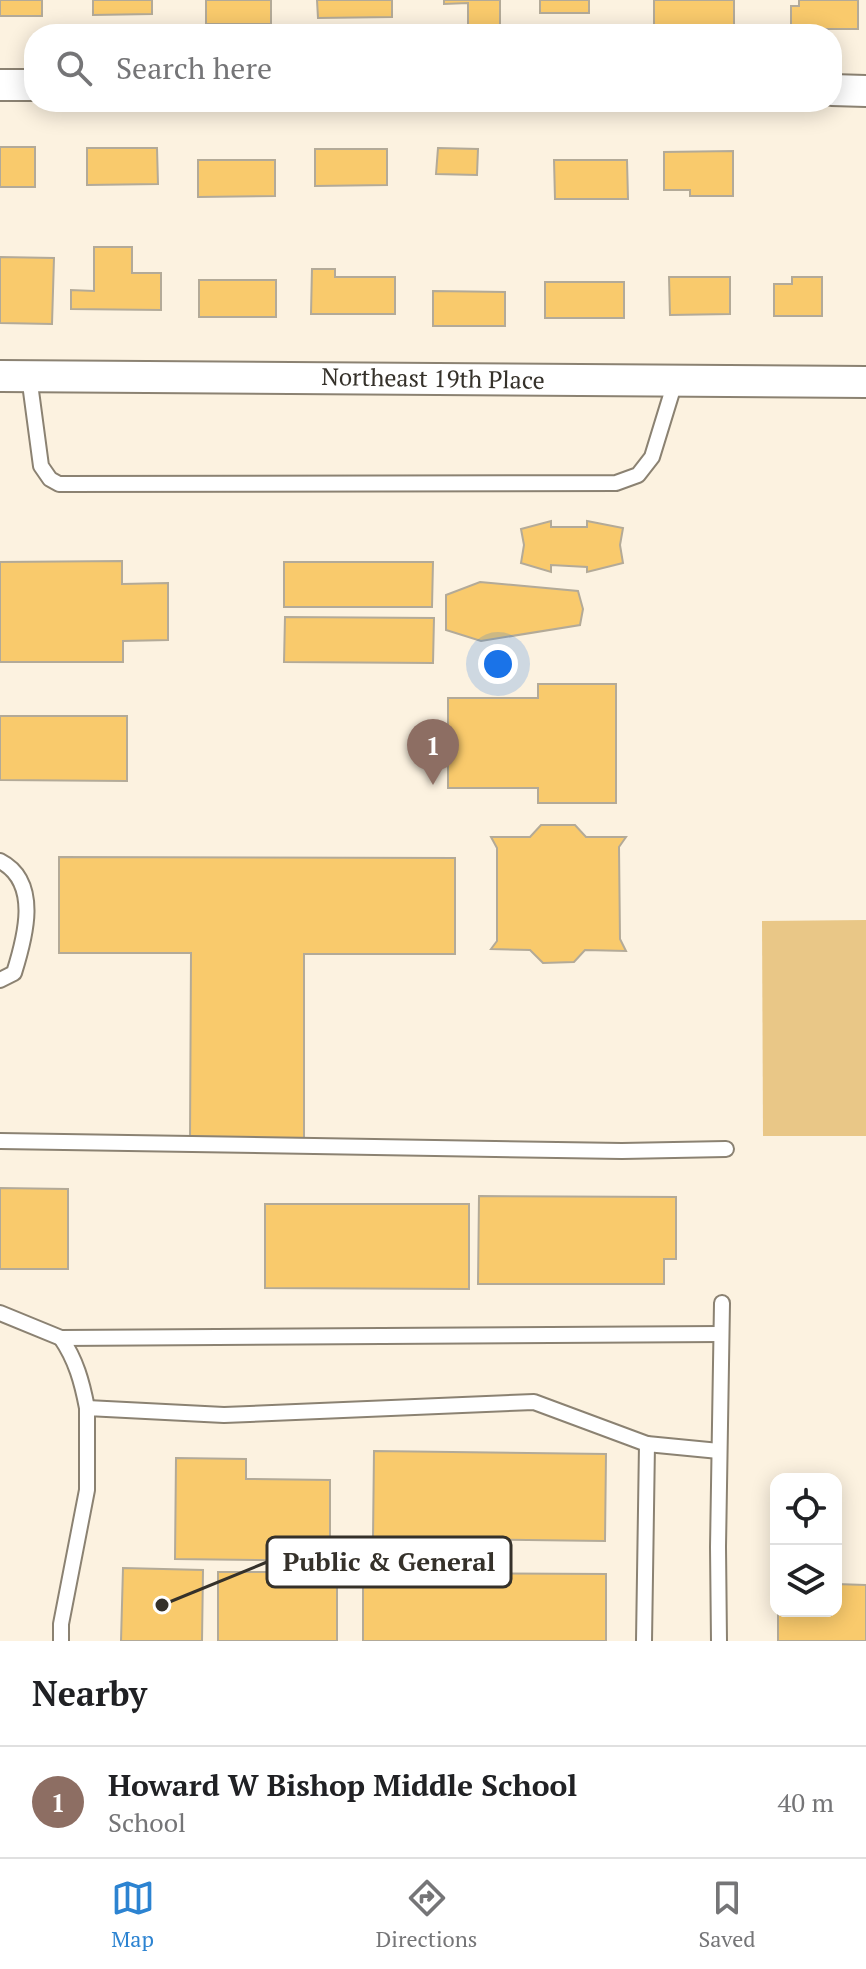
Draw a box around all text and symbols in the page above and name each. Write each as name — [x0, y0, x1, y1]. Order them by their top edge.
search box — [24, 24, 842, 112]
icon: search — [52, 46, 96, 90]
text: Search here — [116, 48, 272, 88]
street label: Northeast 19th Place — [321, 360, 545, 396]
your location — [478, 644, 518, 684]
pin: 1 — [407, 719, 459, 785]
map controls — [770, 1473, 842, 1617]
button: locate — [770, 1473, 842, 1545]
callout: Public & General — [267, 1537, 511, 1587]
text: Public & General — [283, 1544, 495, 1578]
button: layers — [770, 1545, 842, 1617]
text: Nearby — [32, 1671, 147, 1716]
text: Howard W Bishop Middle School — [108, 1765, 577, 1805]
text: 1 — [51, 1785, 65, 1819]
text: 40 m — [778, 1785, 834, 1819]
text: School — [108, 1805, 186, 1839]
tab: Map — [111, 1876, 155, 1953]
tab: Directions — [376, 1876, 477, 1953]
tab: Saved — [698, 1876, 755, 1953]

